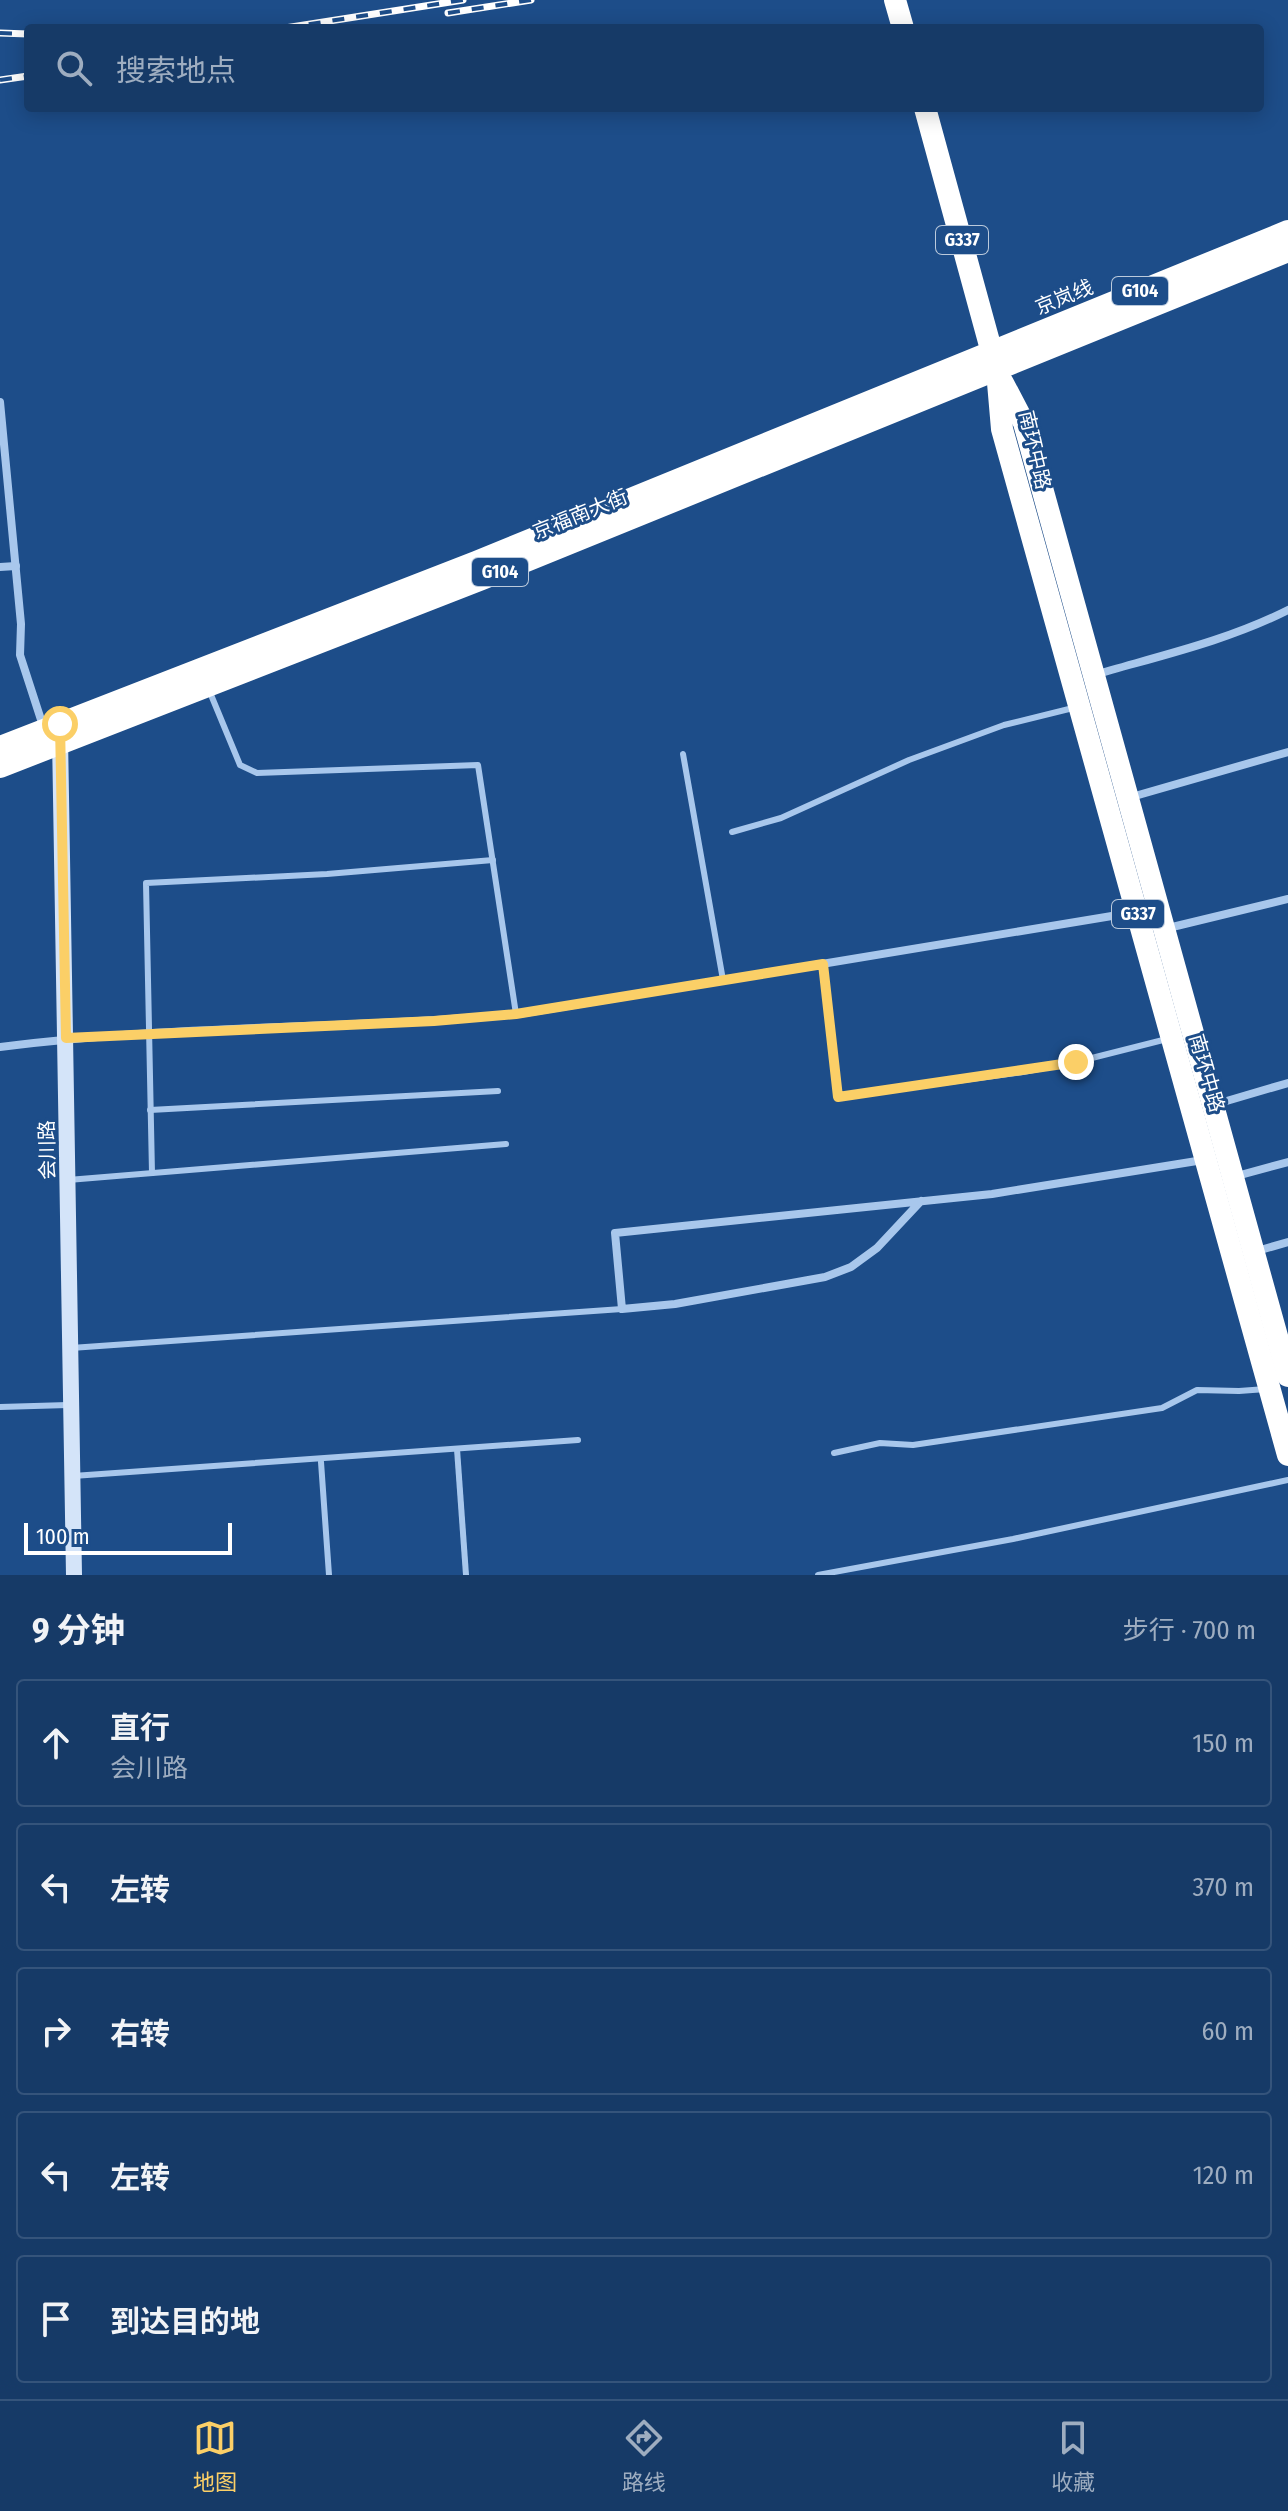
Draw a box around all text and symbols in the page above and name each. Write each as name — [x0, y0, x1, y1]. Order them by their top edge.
search box — [24, 24, 1264, 112]
icon: search — [52, 46, 96, 90]
text: 搜索地点 — [116, 53, 236, 89]
road number: G337 — [936, 226, 988, 254]
street label: 京岚线 — [1032, 275, 1096, 319]
road number: G104 — [1112, 277, 1168, 305]
street label: 南环中路 — [1014, 408, 1056, 492]
street label: 京福南大街 — [529, 484, 631, 544]
road number: G104 — [472, 558, 528, 586]
route start — [42, 706, 78, 742]
road number: G337 — [1112, 900, 1164, 928]
street label: 南环中路 — [1184, 1031, 1230, 1115]
route end — [1058, 1044, 1094, 1080]
street label: 会川路 — [34, 1120, 60, 1180]
scale bar — [24, 1519, 232, 1555]
text: 100 m — [36, 1523, 90, 1550]
text: 9 分钟 — [32, 1610, 125, 1651]
text: 步行 · 700 m — [1123, 1615, 1256, 1646]
text: 直行 — [110, 1710, 170, 1746]
icon: ahead — [34, 1721, 78, 1765]
text: 150 m — [1192, 1728, 1254, 1759]
text: 会川路 — [110, 1753, 188, 1784]
icon: left — [34, 1865, 78, 1909]
text: 左转 — [110, 1872, 170, 1908]
text: 370 m — [1193, 1872, 1254, 1903]
icon: right — [34, 2009, 78, 2053]
text: 右转 — [110, 2016, 170, 2052]
text: 60 m — [1201, 2016, 1254, 2047]
icon: left — [34, 2153, 78, 2197]
text: 左转 — [110, 2160, 170, 2196]
text: 120 m — [1193, 2160, 1254, 2191]
icon: arrive — [34, 2297, 78, 2341]
text: 到达目的地 — [110, 2304, 260, 2340]
tab: 地图 — [193, 2416, 237, 2496]
tab: 路线 — [622, 2416, 666, 2496]
tab: 收藏 — [1051, 2416, 1095, 2496]

